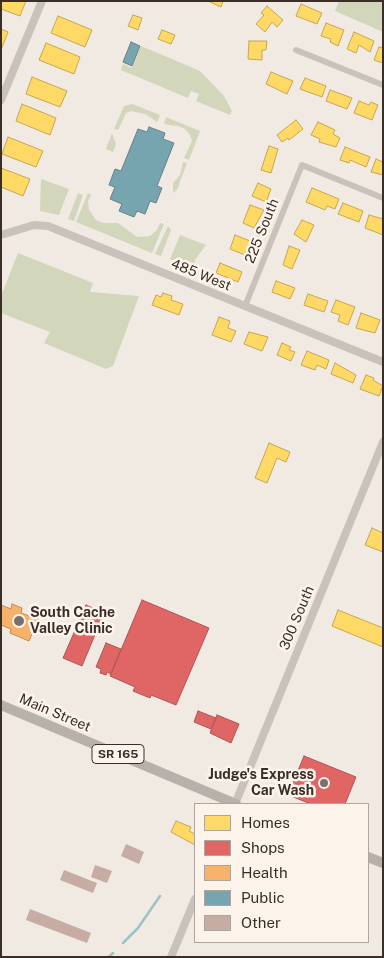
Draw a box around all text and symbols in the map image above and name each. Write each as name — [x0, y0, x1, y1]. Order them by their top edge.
street label: 225 South — [241, 196, 283, 266]
street label: 485 West — [169, 255, 233, 295]
street label: 300 South — [276, 583, 318, 653]
place label: South Cache Valley Clinic — [30, 605, 115, 638]
marker: South Cache Valley Clinic — [12, 614, 26, 628]
street label: Main Street — [17, 690, 93, 736]
road number: SR 165 — [92, 744, 144, 764]
place label: Judge's Express Car Wash — [208, 767, 314, 800]
marker: Judge's Express Car Wash — [318, 777, 330, 789]
legend — [194, 803, 369, 943]
text: Homes — [241, 814, 290, 831]
text: Shops — [241, 839, 285, 856]
text: Health — [241, 864, 288, 881]
text: Public — [241, 889, 285, 906]
text: Other — [241, 914, 281, 931]

